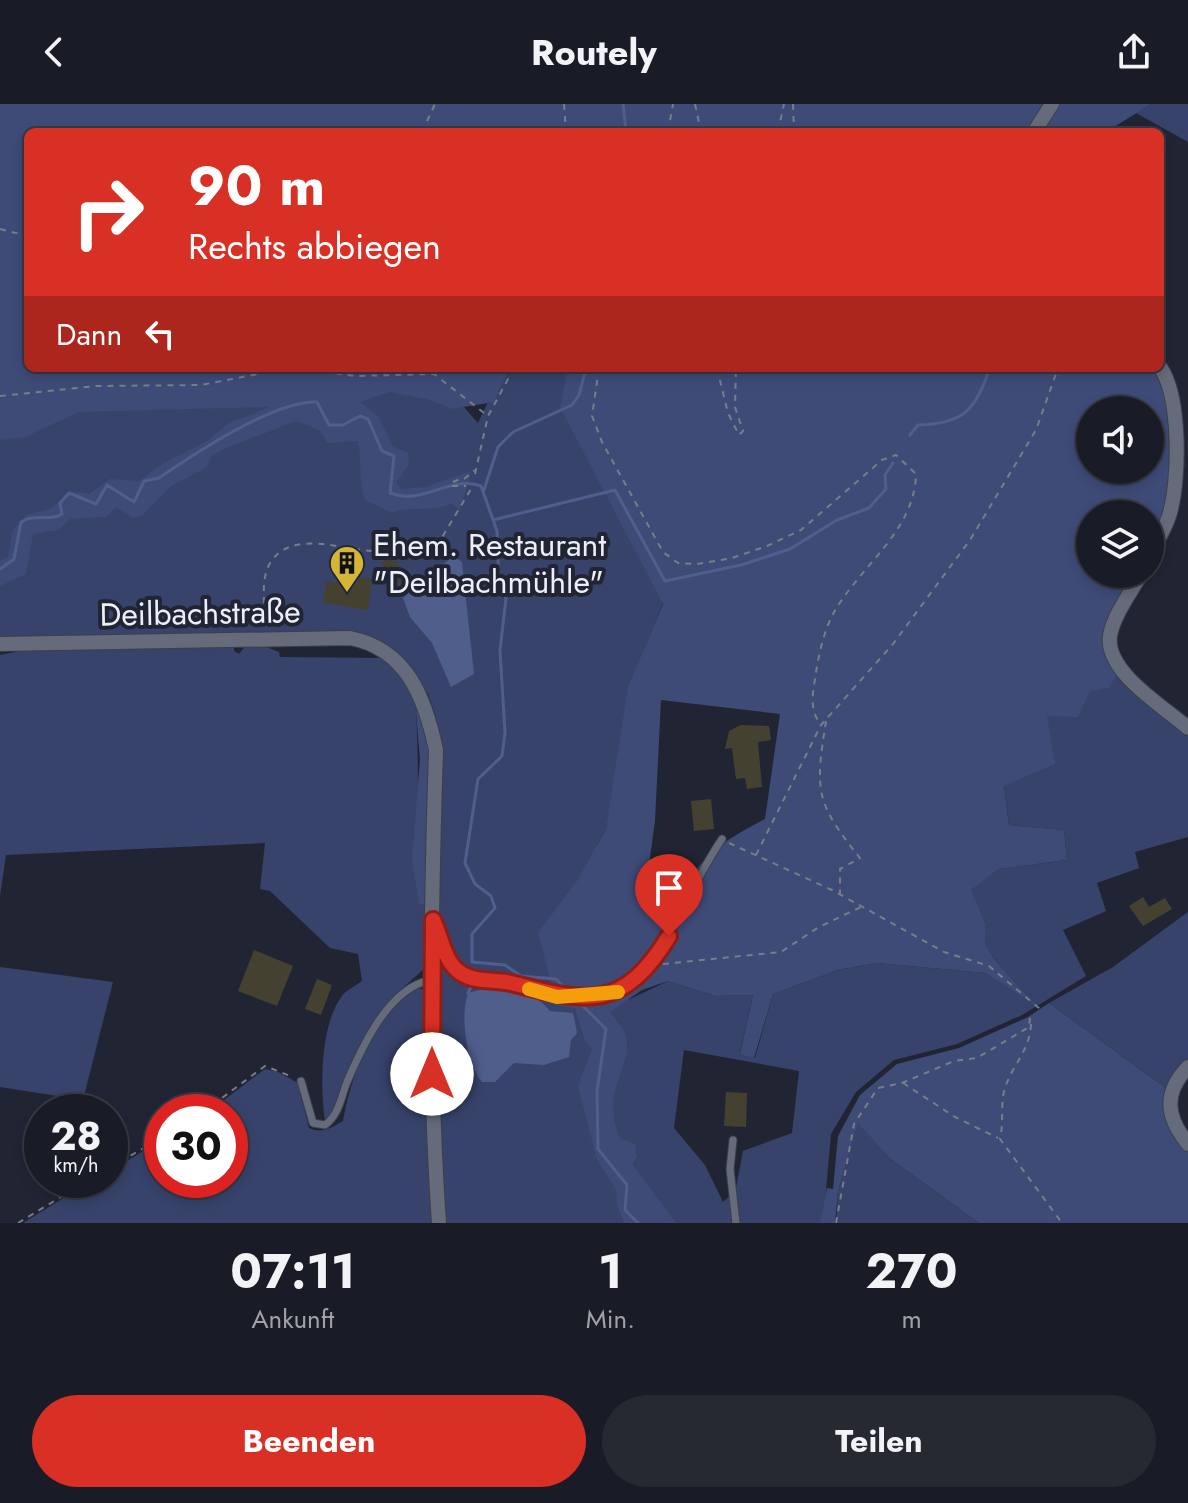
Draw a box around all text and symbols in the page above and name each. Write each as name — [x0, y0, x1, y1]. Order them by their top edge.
text: Routely — [531, 26, 657, 78]
icon: back — [32, 30, 76, 74]
icon: share — [1112, 30, 1156, 74]
text: 90 m — [188, 145, 325, 226]
icon: right — [56, 160, 160, 264]
text: Rechts abbiegen — [188, 220, 441, 272]
icon: left — [138, 312, 182, 356]
text: Dann — [56, 313, 122, 356]
map controls — [1076, 396, 1164, 588]
button: sound — [1076, 396, 1164, 484]
button: layers — [1076, 500, 1164, 588]
place label: Ehem. Restaurant "Deilbachmühle" — [373, 522, 606, 605]
building icon: Ehem. Restaurant "Deilbachmühle" — [328, 544, 366, 594]
street label: Deilbachstraße — [99, 588, 301, 638]
pin — [635, 854, 703, 936]
icon: arrive — [647, 866, 691, 910]
position arrow — [390, 1032, 474, 1116]
speed limit sign: 30 — [144, 1094, 248, 1198]
text: 28 — [50, 1107, 102, 1165]
text: km/h — [53, 1151, 99, 1180]
text: 07:11 — [230, 1237, 355, 1306]
text: 1 — [598, 1237, 623, 1306]
text: 270 — [865, 1237, 958, 1306]
text: Ankunft — [251, 1300, 334, 1338]
text: Min. — [586, 1300, 635, 1338]
text: m — [901, 1300, 922, 1338]
button: Beenden — [32, 1395, 586, 1487]
button: Teilen — [602, 1395, 1156, 1487]

